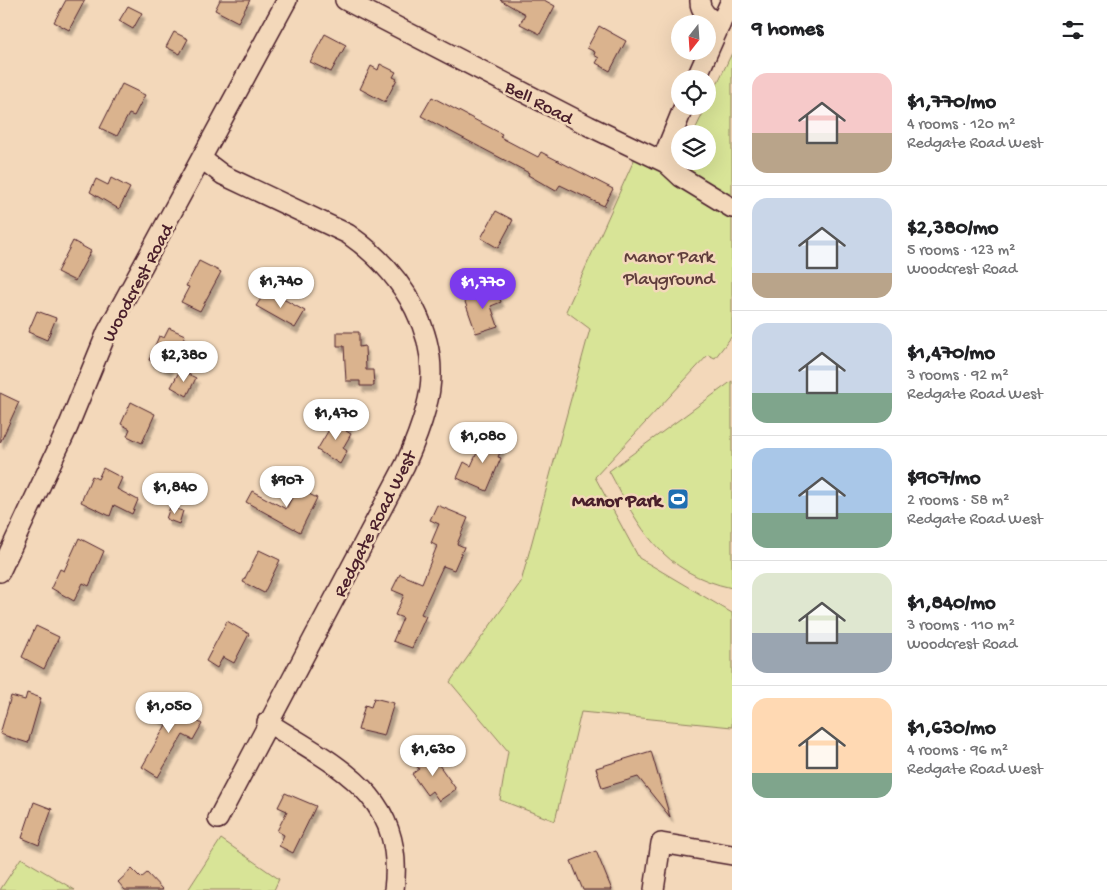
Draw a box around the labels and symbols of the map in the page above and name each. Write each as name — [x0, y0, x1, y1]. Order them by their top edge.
north arrow — [671, 15, 716, 60]
street label: Bell Road — [499, 76, 578, 132]
street label: Woodcrest Road — [98, 219, 181, 347]
park label: Manor Park Playground — [622, 247, 716, 292]
pin: $1,740 — [240, 266, 322, 309]
pin: $1,770 — [442, 268, 524, 310]
pin: $2,380 — [143, 340, 225, 383]
pin: $1,470 — [295, 398, 377, 441]
pin: $1,080 — [442, 422, 524, 464]
street label: Redgate Road West — [329, 446, 424, 602]
pin: $907 — [257, 466, 317, 508]
pin: $1,840 — [134, 472, 216, 515]
sports icon: Manor Park — [666, 487, 690, 511]
place label: Manor Park — [572, 491, 665, 514]
pin: $1,050 — [128, 692, 210, 734]
pin: $1,630 — [392, 734, 474, 777]

